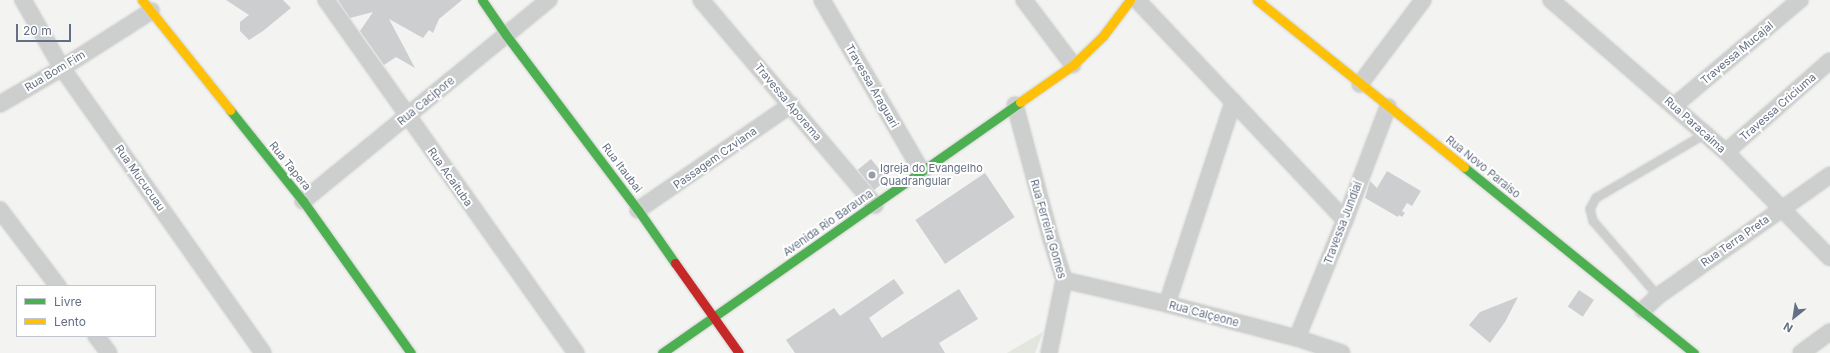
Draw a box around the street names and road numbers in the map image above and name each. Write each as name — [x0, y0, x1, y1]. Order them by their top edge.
street label: Travessa Mucajal — [1698, 19, 1776, 87]
street label: Travessa Araguari — [843, 42, 901, 130]
street label: Rua Bom Fim — [22, 48, 88, 94]
street label: Travessa Aporema — [752, 61, 824, 143]
street label: Travessa Criciuma — [1737, 70, 1819, 144]
street label: Rua Cacipore — [395, 74, 457, 128]
street label: Rua Paracaima — [1662, 94, 1728, 156]
street label: Passagem Czviana — [671, 124, 759, 192]
street label: Rua Novo Paraiso — [1443, 133, 1523, 201]
street label: Rua Tapera — [266, 139, 314, 193]
street label: Rua Itaubai — [599, 141, 645, 195]
street label: Rua Mucucuau — [112, 142, 168, 214]
street label: Rua Acaituba — [425, 145, 475, 209]
street label: Rua Ferreira Gomes — [1027, 178, 1069, 280]
street label: Travessa Jundiaí — [1321, 180, 1365, 266]
street label: Avenida Rio Barauna — [781, 187, 875, 259]
street label: Rua Terra Preta — [1698, 213, 1772, 269]
street label: Rua Calçeone — [1168, 298, 1240, 330]

